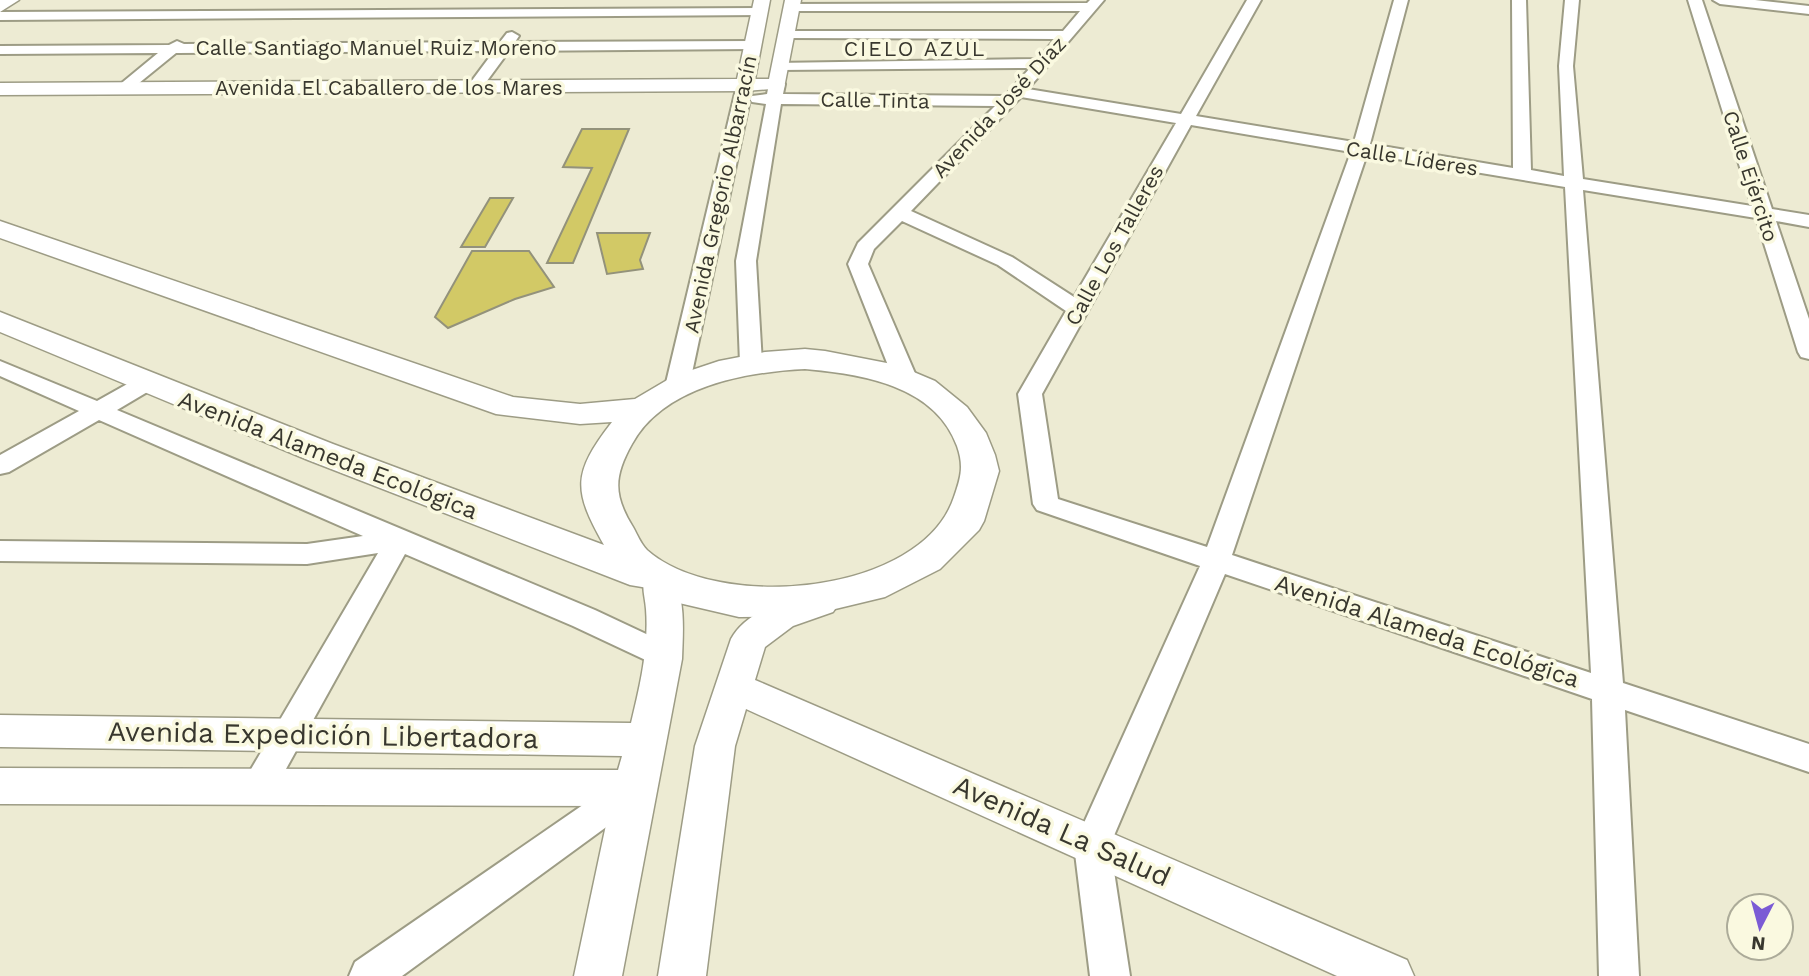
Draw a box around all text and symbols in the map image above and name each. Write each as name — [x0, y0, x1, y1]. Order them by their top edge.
street label: Avenida José Díaz — [927, 31, 1071, 183]
street label: Calle Santiago Manuel Ruiz Moreno — [195, 35, 557, 60]
district label: CIELO AZUL — [844, 36, 986, 61]
street label: Avenida Gregorio Albarracín — [678, 53, 762, 335]
street label: Avenida El Caballero de los Mares — [215, 75, 563, 100]
street label: Calle Tinta — [820, 87, 930, 113]
street label: Calle Ejército — [1718, 107, 1784, 245]
street label: Calle Líderes — [1344, 135, 1480, 181]
street label: Calle Los Talleres — [1059, 160, 1169, 330]
street label: Avenida Alameda Ecológica — [174, 385, 482, 525]
street label: Avenida Alameda Ecológica — [1271, 569, 1583, 693]
street label: Avenida Expedición Libertadora — [107, 715, 539, 755]
street label: Avenida La Salud — [949, 768, 1175, 894]
north arrow — [1725, 892, 1795, 962]
text: N — [1750, 931, 1766, 956]

